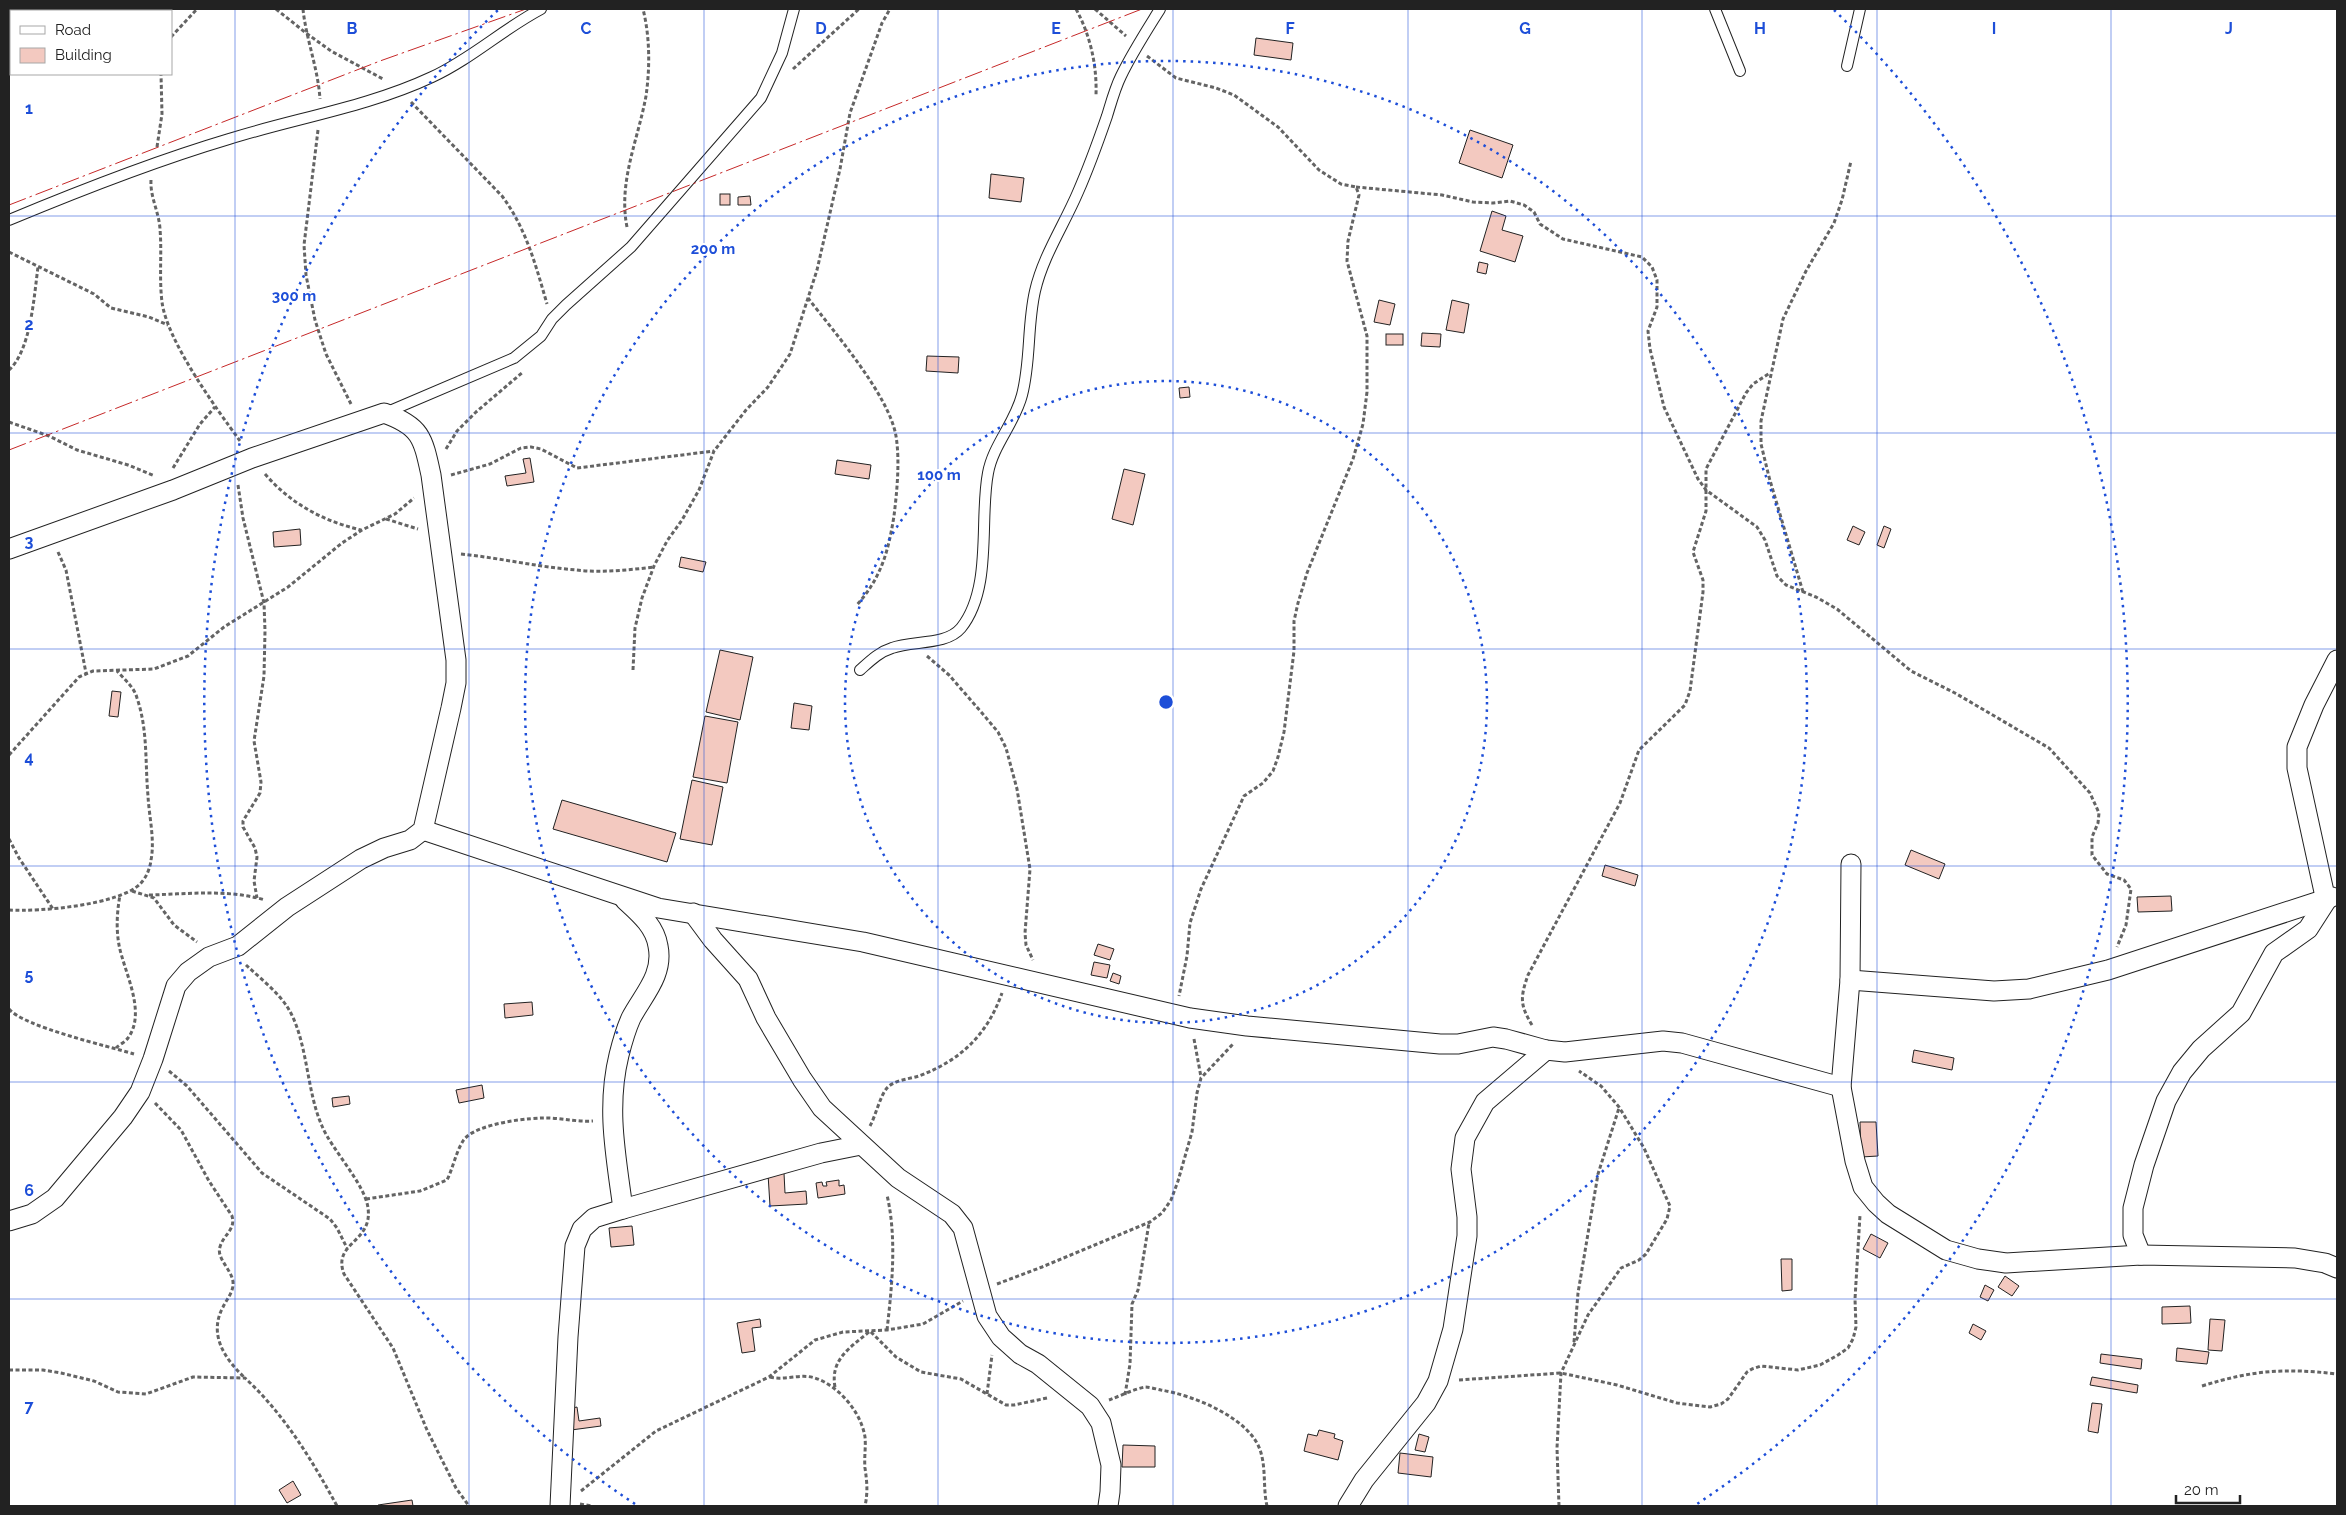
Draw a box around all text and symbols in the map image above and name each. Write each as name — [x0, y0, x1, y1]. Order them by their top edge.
legend — [10, 10, 172, 75]
text: B — [347, 19, 358, 38]
text: C — [581, 19, 592, 38]
text: D — [815, 19, 827, 38]
text: E — [1051, 19, 1061, 38]
text: F — [1285, 19, 1295, 38]
text: G — [1519, 19, 1531, 38]
text: H — [1754, 19, 1766, 38]
text: I — [1992, 19, 1996, 38]
text: J — [2225, 19, 2233, 38]
text: Road — [55, 21, 91, 39]
text: Building — [55, 46, 112, 64]
text: 1 — [25, 99, 33, 118]
text: 200 m — [691, 240, 735, 258]
text: 300 m — [272, 287, 316, 305]
text: 2 — [24, 315, 34, 334]
text: 100 m — [917, 466, 961, 484]
text: 3 — [25, 532, 34, 551]
centre of rings — [1157, 693, 1175, 711]
text: 4 — [24, 748, 34, 767]
text: 5 — [25, 965, 34, 984]
text: 6 — [24, 1181, 34, 1200]
text: 7 — [25, 1397, 34, 1416]
scale bar — [2176, 1472, 2240, 1504]
text: 20 m — [2184, 1481, 2219, 1499]

